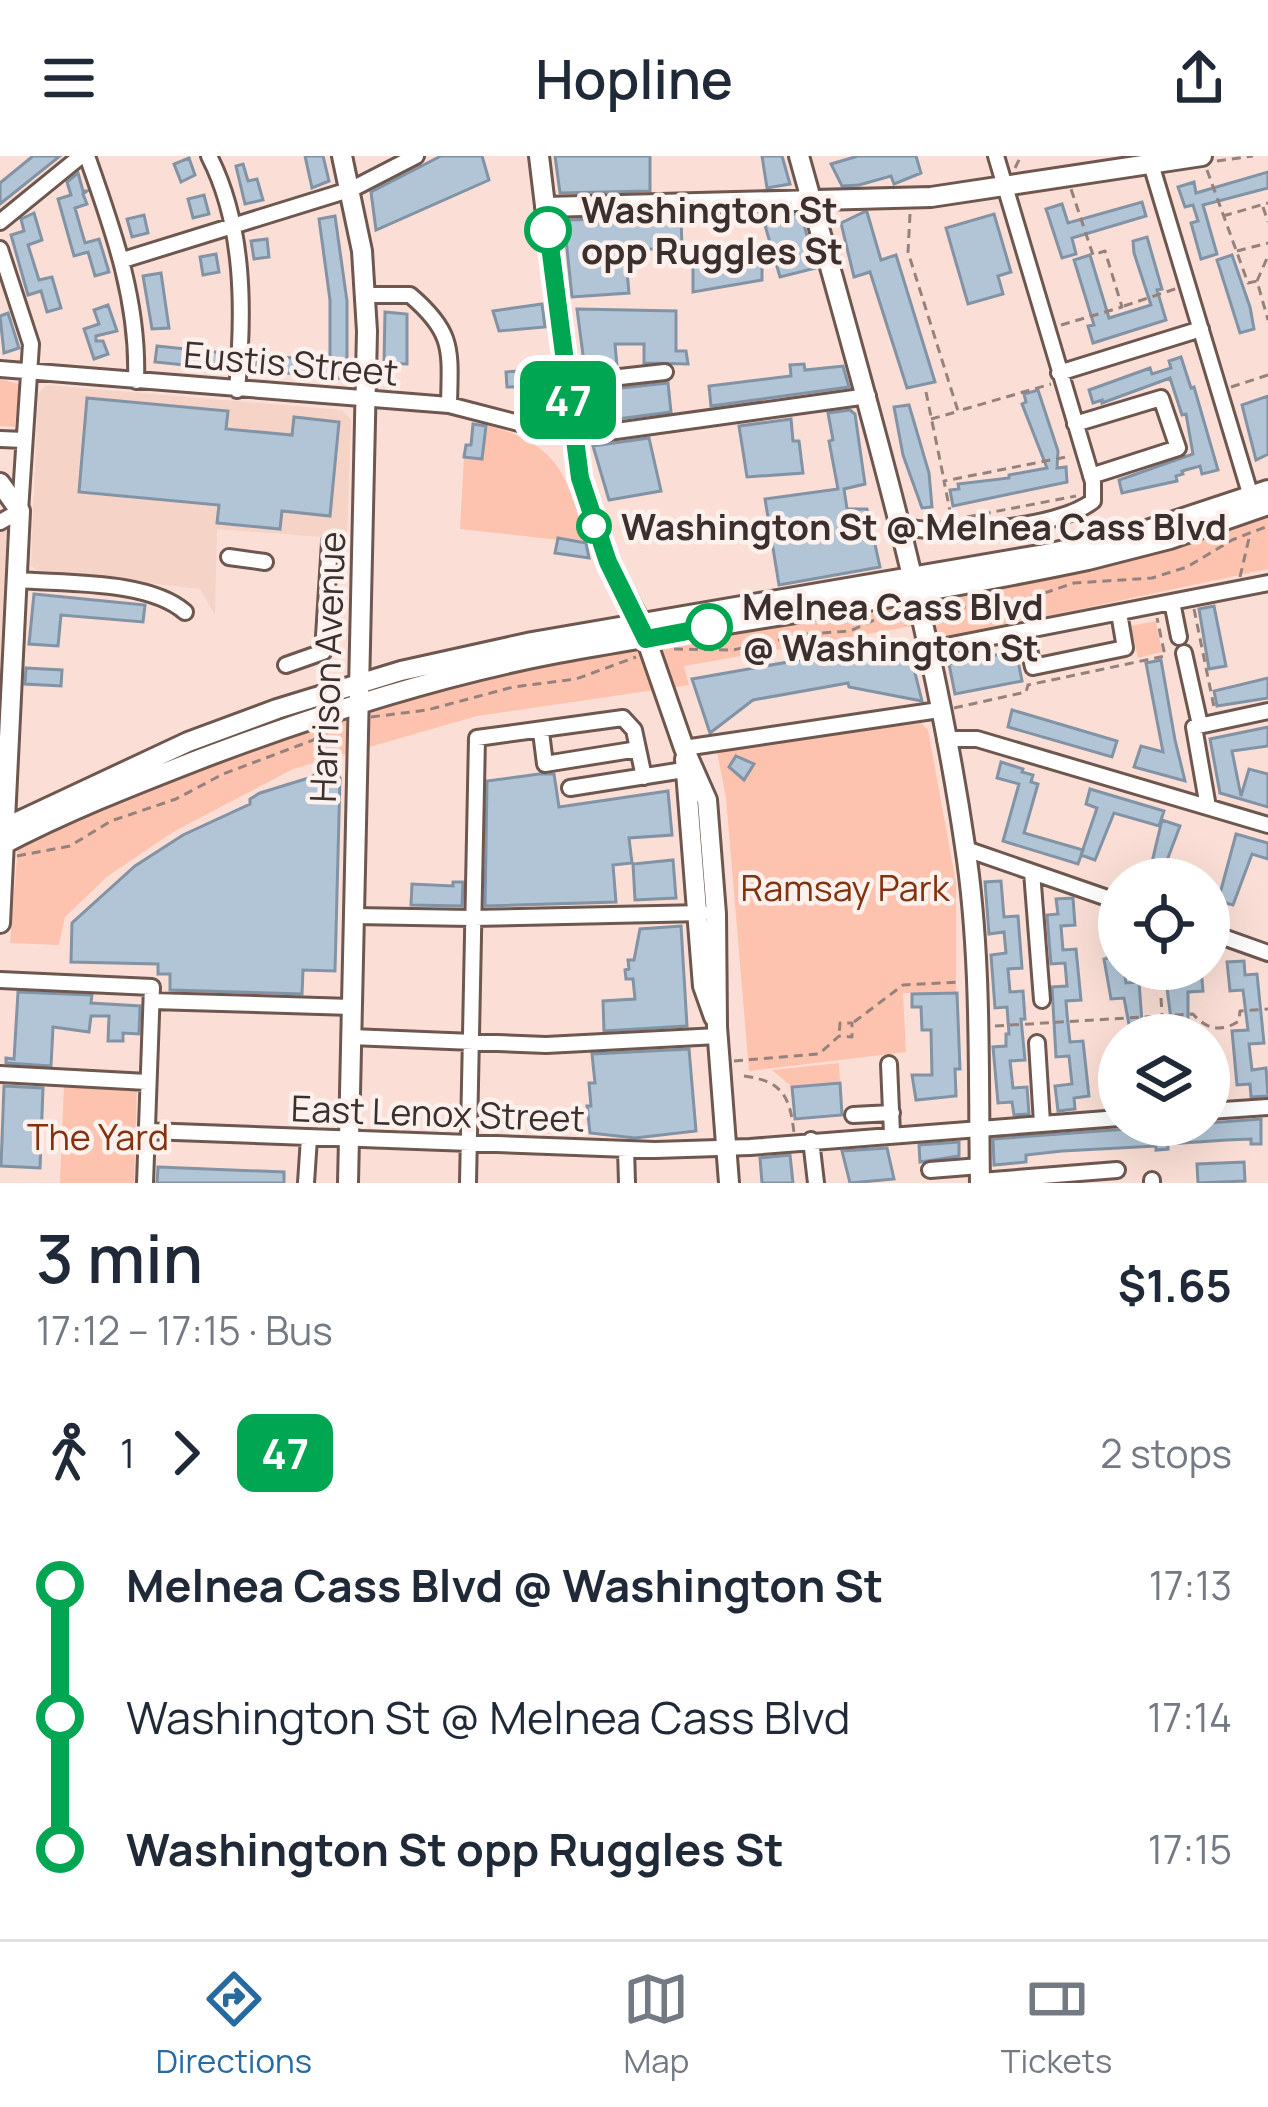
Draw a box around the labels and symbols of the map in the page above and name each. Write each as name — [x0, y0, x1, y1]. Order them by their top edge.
place label: Washington St opp Ruggles St — [581, 185, 843, 275]
marker: Washington St opp Ruggles St — [526, 208, 570, 252]
street label: Eustis Street — [182, 329, 400, 397]
line badge: 47 — [514, 361, 622, 439]
place label: Washington St @ Melnea Cass Blvd — [621, 502, 1227, 551]
marker: Washington St @ Melnea Cass Blvd — [578, 510, 610, 542]
street label: Harrison Avenue — [298, 531, 356, 803]
place label: Melnea Cass Blvd @ Washington St — [742, 582, 1044, 672]
marker: Melnea Cass Blvd @ Washington St — [687, 605, 731, 649]
park label: Ramsay Park — [741, 863, 951, 912]
street label: East Lenox Street — [290, 1083, 586, 1143]
park label: The Yard — [27, 1112, 169, 1161]

